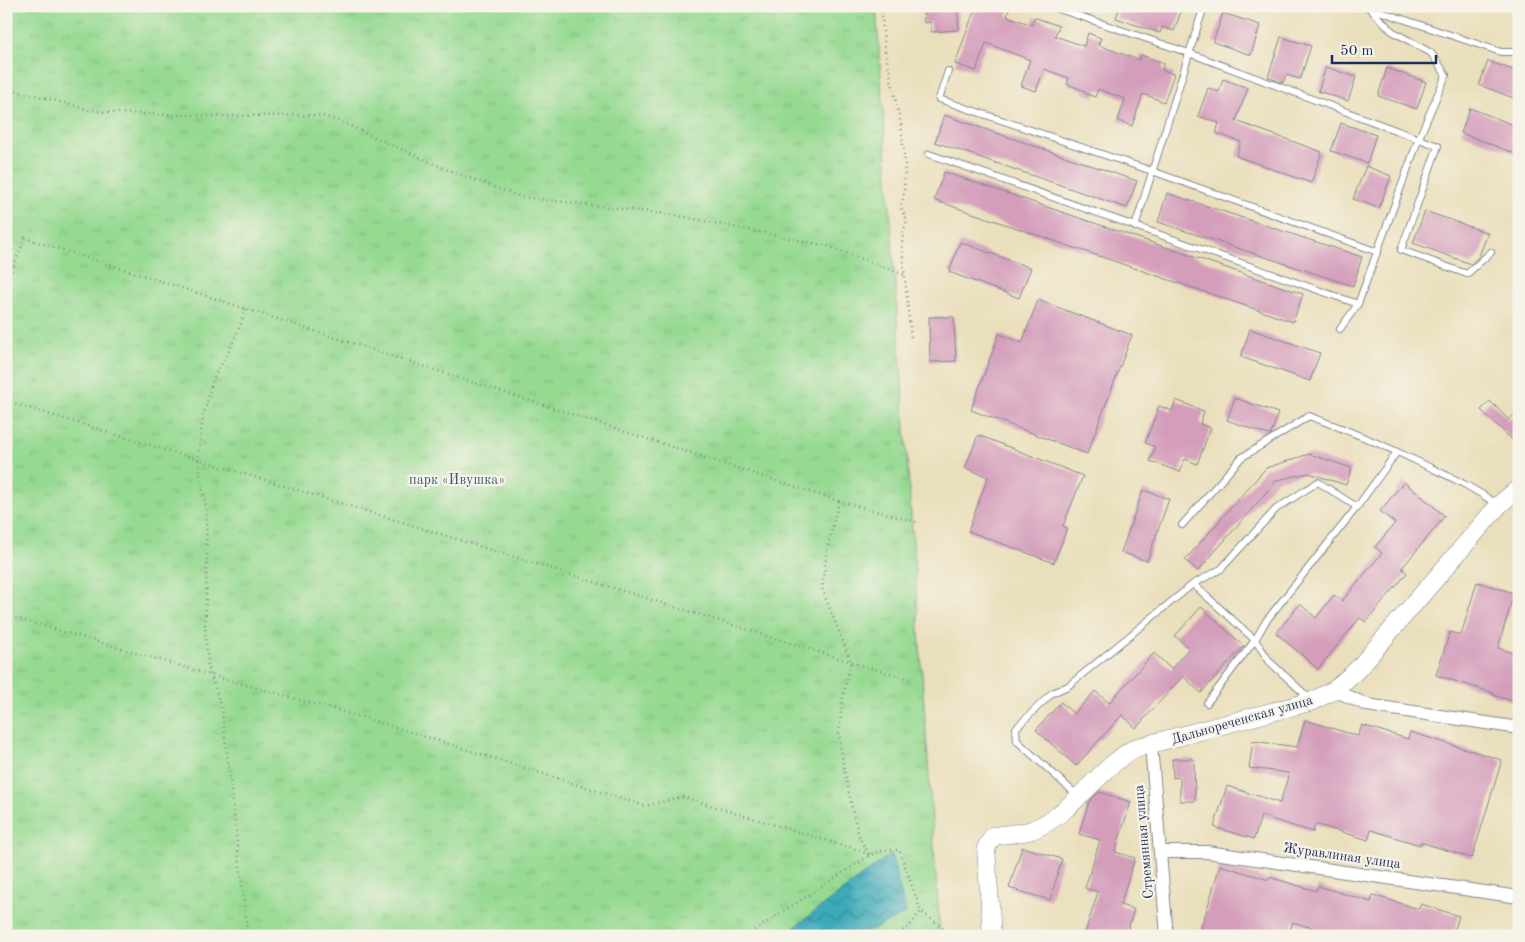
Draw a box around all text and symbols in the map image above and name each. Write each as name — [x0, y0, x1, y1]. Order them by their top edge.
scale bar — [1332, 32, 1436, 64]
text: 50 m — [1340, 44, 1374, 59]
park label: парк «Ивушка» — [409, 473, 505, 487]
street label: Дальнореченская улица — [1170, 693, 1314, 747]
street label: Стремянная улица — [1132, 784, 1156, 900]
street label: Журавлиная улица — [1282, 841, 1402, 871]

